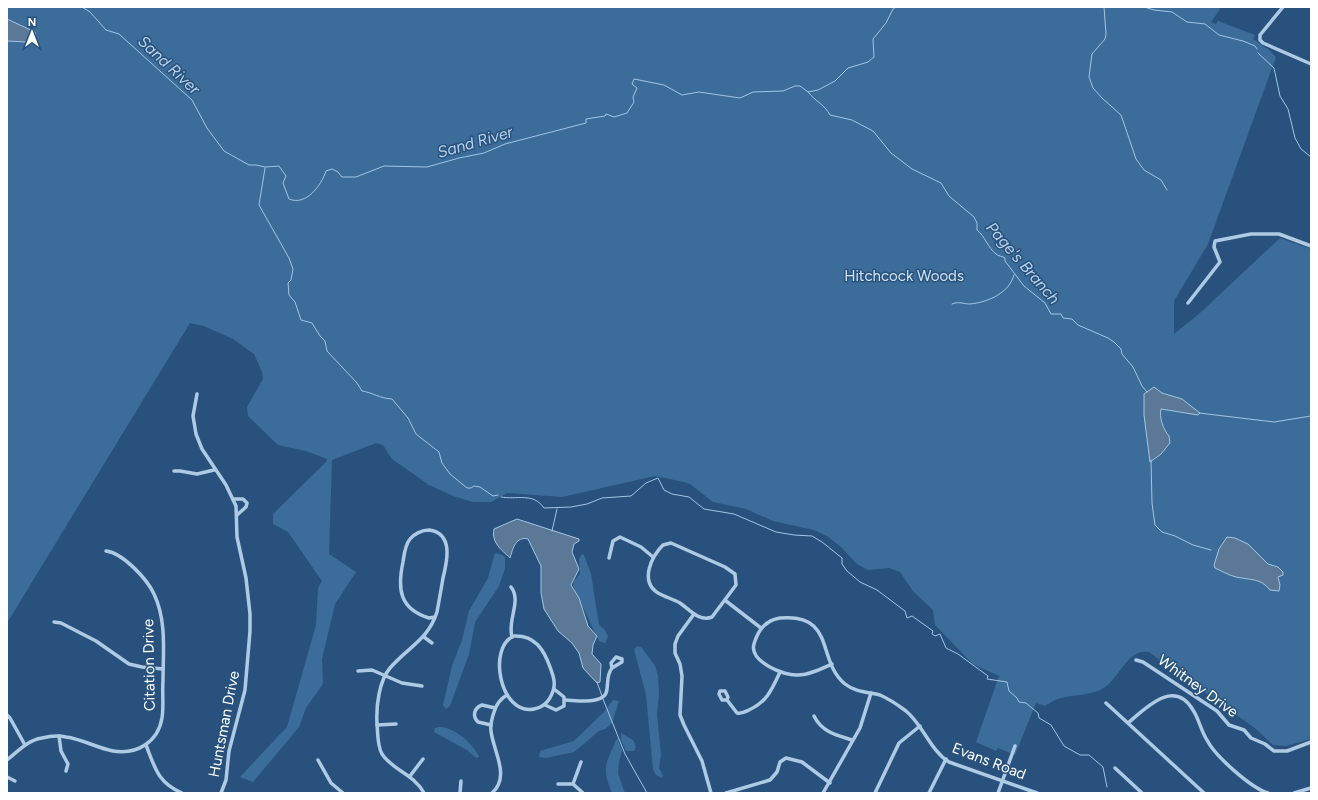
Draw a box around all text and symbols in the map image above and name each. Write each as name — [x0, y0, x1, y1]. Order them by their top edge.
north arrow — [12, 12, 52, 52]
text: N — [28, 16, 36, 29]
water label: Sand River — [134, 32, 204, 99]
water label: Sand River — [435, 122, 515, 162]
water label: Page's Branch — [982, 218, 1064, 308]
park label: Hitchcock Woods — [844, 267, 964, 285]
street label: Citation Drive — [139, 619, 159, 711]
street label: Whitney Drive — [1154, 651, 1242, 721]
street label: Huntsman Drive — [205, 669, 243, 779]
street label: Evans Road — [949, 739, 1029, 783]

